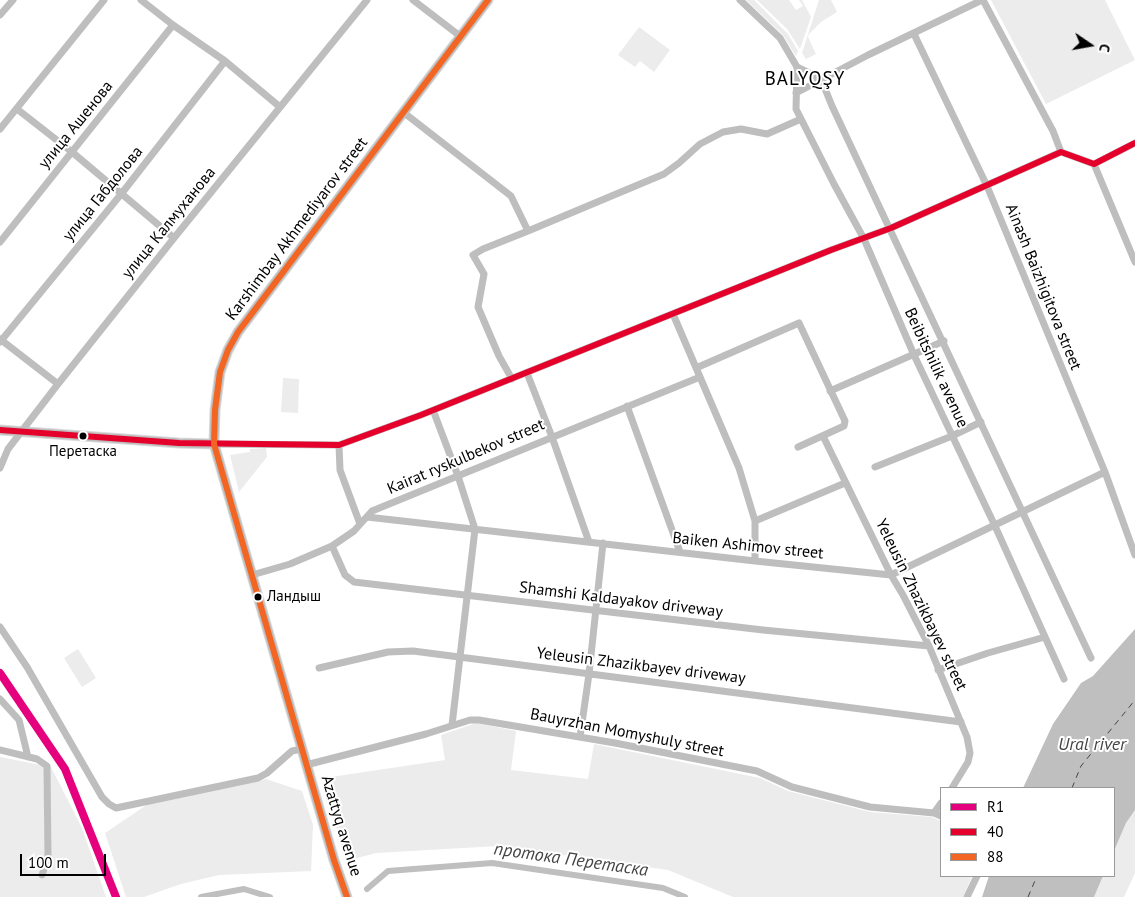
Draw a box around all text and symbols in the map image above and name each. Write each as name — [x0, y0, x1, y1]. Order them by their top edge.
north arrow — [1065, 20, 1115, 70]
text: С — [1095, 42, 1114, 54]
district label: BALYQŞY — [764, 69, 846, 91]
street label: улица Ашенова — [35, 77, 117, 173]
street label: Karshimbay Akhmediyarov street — [222, 134, 372, 324]
street label: улица Габдолова — [59, 143, 147, 245]
street label: улица Калмуханова — [118, 163, 220, 283]
street label: Ainash Baizhigitova street — [1001, 201, 1085, 373]
street label: Beibitshilik avenue — [900, 305, 972, 431]
street label: Kairat ryskulbekov street — [385, 415, 547, 499]
marker: Перетаска — [78, 431, 88, 441]
place label: Перетаска — [49, 443, 117, 461]
street label: Yeleusin Zhazikbayev street — [871, 516, 971, 694]
street label: Baiken Ashimov street — [672, 529, 824, 563]
street label: Shamshi Kaldayakov driveway — [518, 578, 724, 622]
place label: Ландыш — [267, 588, 321, 606]
marker: Ландыш — [253, 592, 263, 602]
street label: Yeleusin Zhazikbayev driveway — [535, 644, 747, 688]
street label: Bauyrzhan Momyshuly street — [528, 705, 726, 761]
water label: Ural river — [1058, 734, 1126, 756]
street label: Azattyq avenue — [317, 773, 365, 879]
legend — [940, 787, 1115, 877]
text: R1 — [987, 797, 1004, 816]
text: 40 — [987, 822, 1003, 841]
water label: протока Перетаска — [493, 838, 649, 882]
scale bar — [22, 844, 109, 876]
text: 88 — [987, 847, 1003, 866]
text: 100 m — [28, 853, 69, 872]

